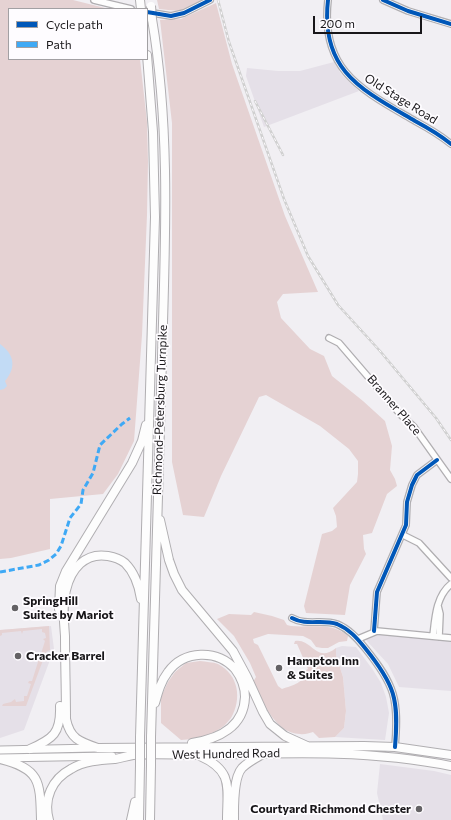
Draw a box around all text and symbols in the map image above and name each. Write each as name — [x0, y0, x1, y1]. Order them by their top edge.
legend — [8, 8, 148, 60]
scale bar — [315, 8, 424, 34]
text: 200 m — [320, 16, 355, 30]
text: Cycle path — [46, 17, 103, 31]
text: Path — [46, 37, 72, 51]
street label: Old Stage Road — [362, 71, 440, 127]
street label: Richmond-Petersburg Turnpike — [150, 325, 170, 495]
street label: Branner Place — [364, 372, 424, 438]
place label: SpringHill Suites by Mariot — [23, 594, 114, 622]
marker: SpringHill Suites by Mariot — [10, 603, 20, 613]
place label: Cracker Barrel — [26, 649, 105, 663]
marker: Cracker Barrel — [13, 651, 23, 661]
place label: Hampton Inn & Suites — [287, 654, 359, 682]
marker: Hampton Inn & Suites — [274, 663, 284, 673]
street label: West Hundred Road — [172, 746, 280, 762]
place label: Courtyard Richmond Chester — [250, 802, 411, 816]
marker: Courtyard Richmond Chester — [414, 804, 424, 814]

